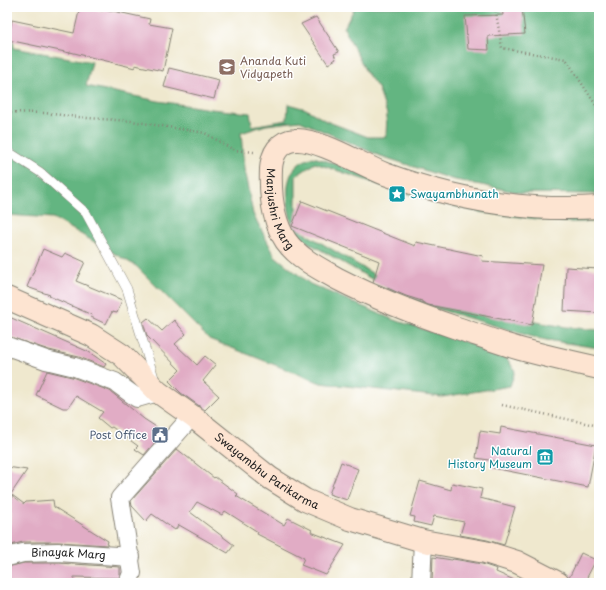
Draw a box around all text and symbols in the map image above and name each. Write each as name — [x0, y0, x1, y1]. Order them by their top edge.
place label: Ananda Kuti Vidyapeth — [240, 52, 306, 82]
school or university icon: Ananda Kuti Vidyapeth — [217, 57, 237, 77]
street label: Manjushri Marg — [263, 168, 298, 253]
place icon: Swayambhunath — [387, 184, 407, 204]
place label: Swayambhunath — [410, 185, 499, 202]
public building icon: Post Office — [150, 425, 170, 445]
place label: Post Office — [90, 426, 147, 443]
street label: Swayambhu Parikarma — [211, 428, 322, 513]
place label: Natural History Museum — [448, 442, 532, 472]
museum icon: Natural History Museum — [535, 447, 555, 467]
street label: Binayak Marg — [31, 543, 106, 563]

